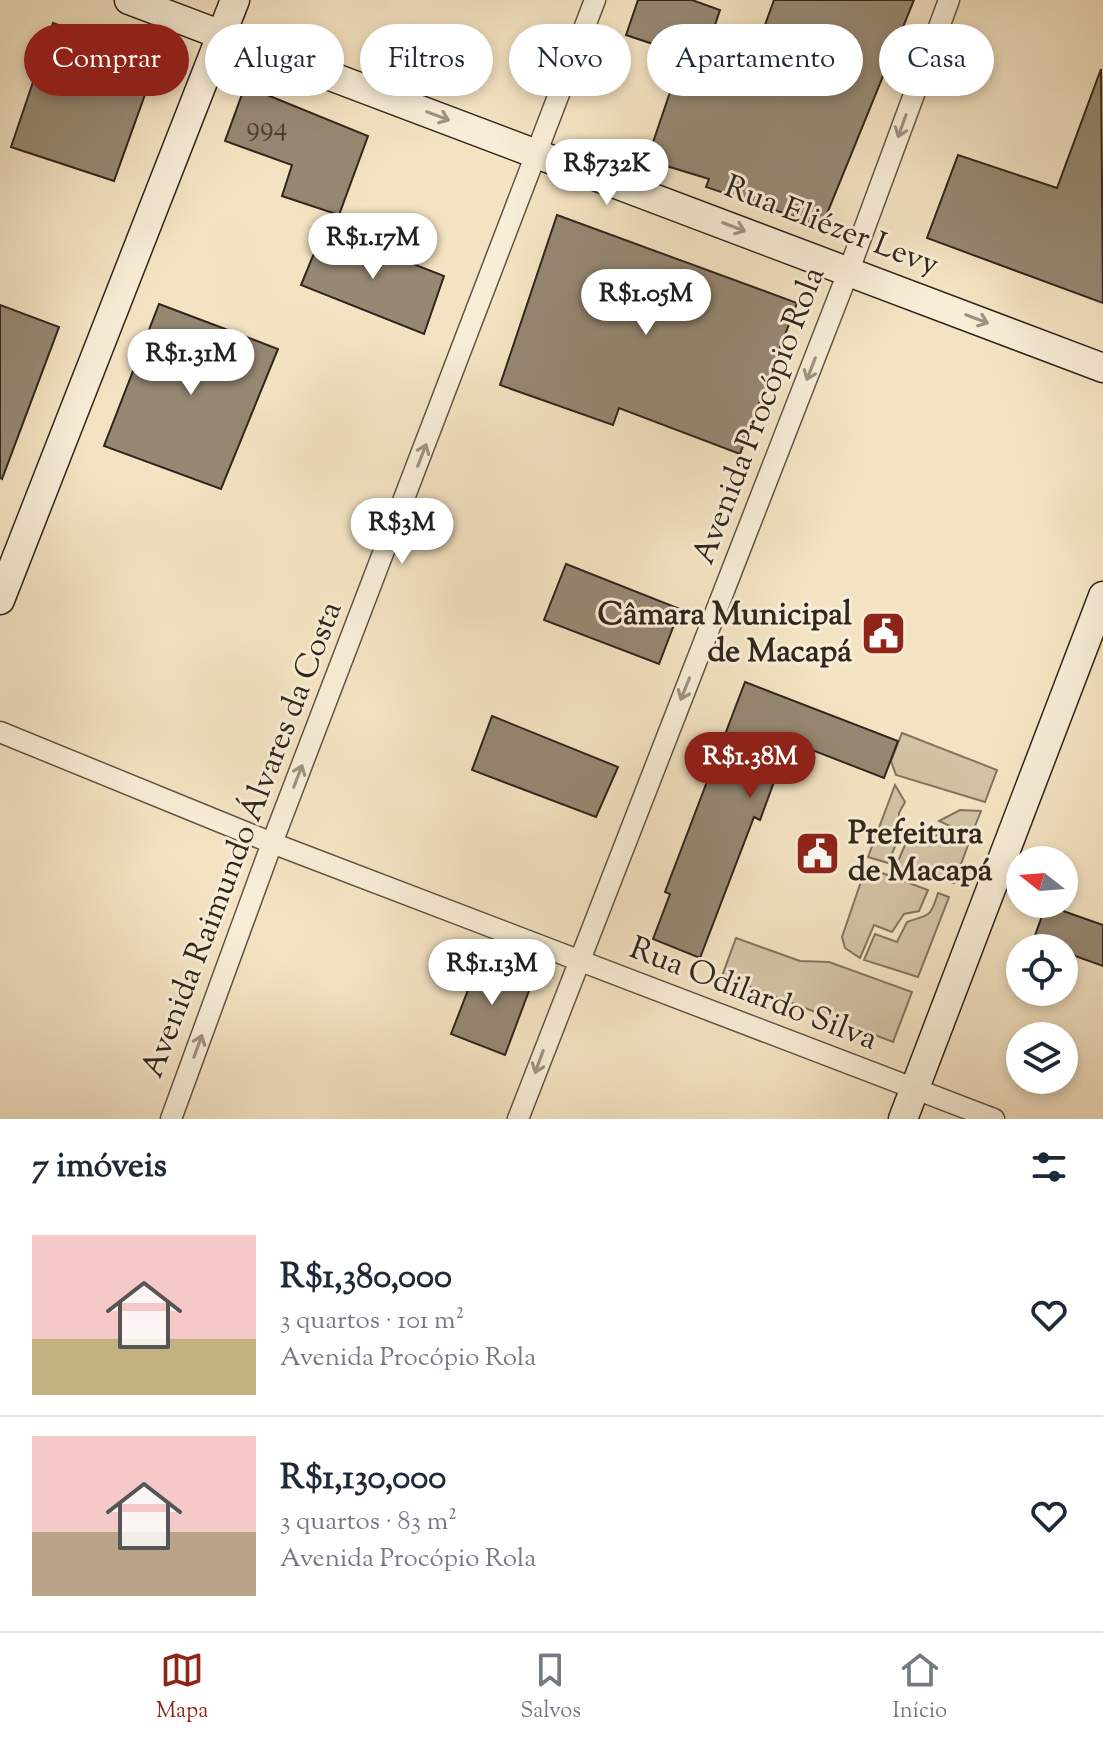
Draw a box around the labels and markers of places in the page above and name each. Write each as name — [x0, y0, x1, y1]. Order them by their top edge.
pin: R$732K — [542, 139, 672, 207]
pin: R$1.17M — [299, 213, 447, 281]
pin: R$1.05M — [572, 269, 720, 337]
pin: R$1.31M — [117, 329, 265, 397]
pin: R$3M — [355, 498, 449, 566]
place label: Câmara Municipal de Macapá — [598, 593, 852, 676]
public building icon: Câmara Municipal de Macapá — [859, 610, 907, 658]
pin: R$1.38M — [676, 732, 824, 800]
place label: Prefeitura de Macapá — [848, 812, 993, 895]
public building icon: Prefeitura de Macapá — [793, 829, 841, 877]
pin: R$1.13M — [418, 939, 566, 1007]

